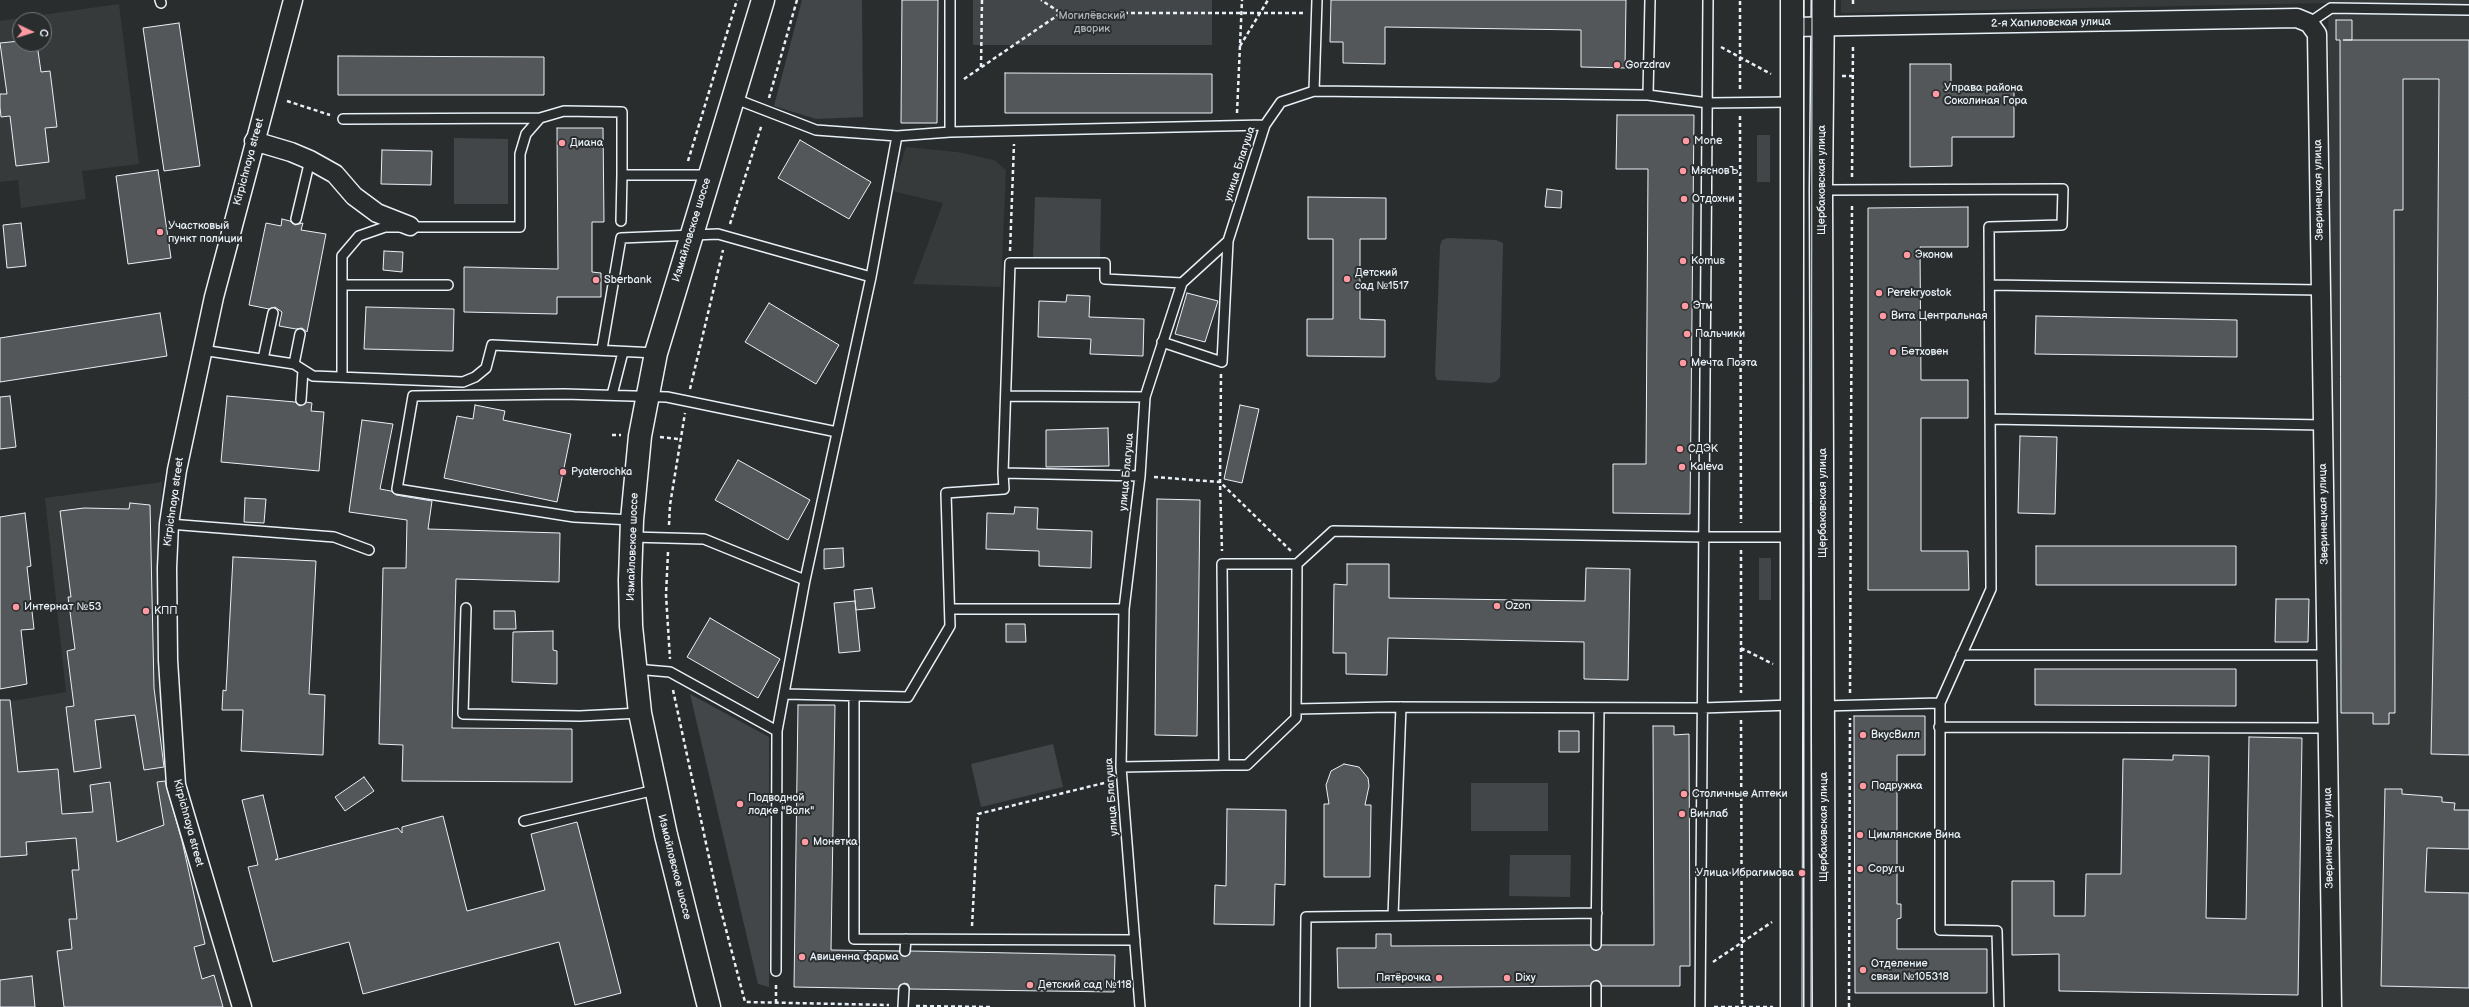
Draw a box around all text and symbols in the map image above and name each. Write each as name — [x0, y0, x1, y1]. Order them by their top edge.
park label: Могилёвский дворик — [1058, 9, 1126, 35]
north arrow — [12, 12, 52, 52]
street label: 2-я Хапиловская улица — [1991, 15, 2111, 31]
text: С — [37, 29, 50, 37]
place label: Gorzdrav — [1625, 58, 1670, 72]
marker: Gorzdrav — [1612, 60, 1622, 70]
place label: Управа района Соколиная Гора — [1944, 81, 2027, 107]
marker: Управа района Соколиная Гора — [1931, 89, 1941, 99]
street label: Kirpichnaya street — [231, 117, 267, 207]
street label: улица Благуша — [1222, 125, 1258, 203]
street label: Щербаковская улица — [1815, 125, 1829, 235]
place label: Mone — [1694, 134, 1722, 148]
place label: Диана — [570, 136, 603, 150]
marker: Mone — [1681, 136, 1691, 146]
marker: Диана — [557, 138, 567, 148]
street label: Зверинецкая улица — [2312, 139, 2326, 241]
place label: МясновЪ — [1691, 164, 1738, 178]
marker: МясновЪ — [1678, 166, 1688, 176]
street label: Измайловское шоссе — [670, 176, 714, 284]
place label: Отдохни — [1692, 192, 1735, 206]
marker: Отдохни — [1679, 194, 1689, 204]
place label: Участковый пункт полиции — [168, 219, 243, 245]
marker: Участковый пункт полиции — [155, 227, 165, 237]
place label: Эконом — [1915, 248, 1953, 262]
marker: Эконом — [1902, 250, 1912, 260]
place label: Komus — [1691, 254, 1725, 268]
marker: Komus — [1678, 256, 1688, 266]
place label: Детский сад №1517 — [1355, 266, 1409, 292]
place label: Sberbank — [604, 273, 651, 287]
marker: Детский сад №1517 — [1342, 274, 1352, 284]
marker: Sberbank — [591, 275, 601, 285]
place label: Perekryostok — [1887, 286, 1951, 300]
marker: Perekryostok — [1874, 288, 1884, 298]
place label: Этм — [1693, 299, 1713, 313]
marker: Этм — [1680, 301, 1690, 311]
place label: Вита Центральная — [1891, 309, 1988, 323]
marker: Вита Центральная — [1878, 311, 1888, 321]
place label: Пальчики — [1695, 327, 1745, 341]
marker: Пальчики — [1682, 329, 1692, 339]
place label: Бетховен — [1901, 345, 1949, 359]
marker: Бетховен — [1888, 347, 1898, 357]
place label: Мечта Поэта — [1691, 356, 1757, 370]
marker: Мечта Поэта — [1678, 358, 1688, 368]
street label: улица Благуша — [1117, 433, 1137, 511]
place label: СДЭК — [1688, 442, 1718, 456]
marker: СДЭК — [1675, 444, 1685, 454]
street label: Щербаковская улица — [1816, 448, 1830, 558]
street label: Kirpichnaya street — [161, 457, 187, 547]
place label: Kaleva — [1690, 460, 1723, 474]
marker: Kaleva — [1677, 462, 1687, 472]
street label: Зверинецкая улица — [2317, 463, 2331, 565]
place label: Pyaterochka — [571, 465, 632, 479]
marker: Pyaterochka — [558, 467, 568, 477]
street label: Измайловское шоссе — [625, 493, 641, 601]
place label: Ozon — [1505, 599, 1531, 613]
place label: Интернат №53 — [24, 600, 101, 614]
marker: Ozon — [1492, 601, 1502, 611]
marker: Интернат №53 — [11, 602, 21, 612]
place label: КПП — [154, 604, 178, 618]
marker: КПП — [141, 606, 151, 616]
place label: ВкусВилл — [1871, 728, 1920, 742]
marker: ВкусВилл — [1858, 730, 1868, 740]
street label: улица Благуша — [1103, 758, 1121, 836]
street label: Щербаковская улица — [1817, 772, 1831, 882]
street label: Kirpichnaya street — [170, 778, 206, 868]
place label: Подружка — [1871, 779, 1922, 793]
marker: Подружка — [1858, 781, 1868, 791]
place label: Столичные Аптеки — [1692, 787, 1788, 801]
street label: Зверинецкая улица — [2322, 787, 2336, 889]
marker: Столичные Аптеки — [1679, 789, 1689, 799]
place label: Подводной лодке "Волк" — [748, 791, 814, 817]
marker: Подводной лодке "Волк" — [735, 799, 745, 809]
place label: Винлаб — [1690, 807, 1728, 821]
marker: Винлаб — [1677, 809, 1687, 819]
street label: Измайловское шоссе — [655, 813, 693, 921]
place label: Цимлянские Вина — [1868, 828, 1961, 842]
marker: Цимлянские Вина — [1855, 830, 1865, 840]
place label: Монетка — [813, 835, 858, 849]
marker: Монетка — [800, 837, 810, 847]
place label: Copy.ru — [1868, 862, 1905, 876]
marker: Copy.ru — [1855, 864, 1865, 874]
place label: Улица Ибрагимова — [1696, 866, 1794, 880]
marker: Улица Ибрагимова — [1797, 868, 1807, 878]
place label: Авиценна фарма — [810, 950, 899, 964]
marker: Авиценна фарма — [797, 952, 807, 962]
place label: Отделение связи №105318 — [1871, 957, 1949, 983]
marker: Отделение связи №105318 — [1858, 965, 1868, 975]
place label: Пятёрочка — [1376, 971, 1431, 985]
place label: Dixy — [1515, 971, 1536, 985]
marker: Пятёрочка — [1434, 973, 1444, 983]
marker: Dixy — [1502, 973, 1512, 983]
place label: Детский сад №118 — [1038, 978, 1132, 992]
marker: Детский сад №118 — [1025, 980, 1035, 990]

